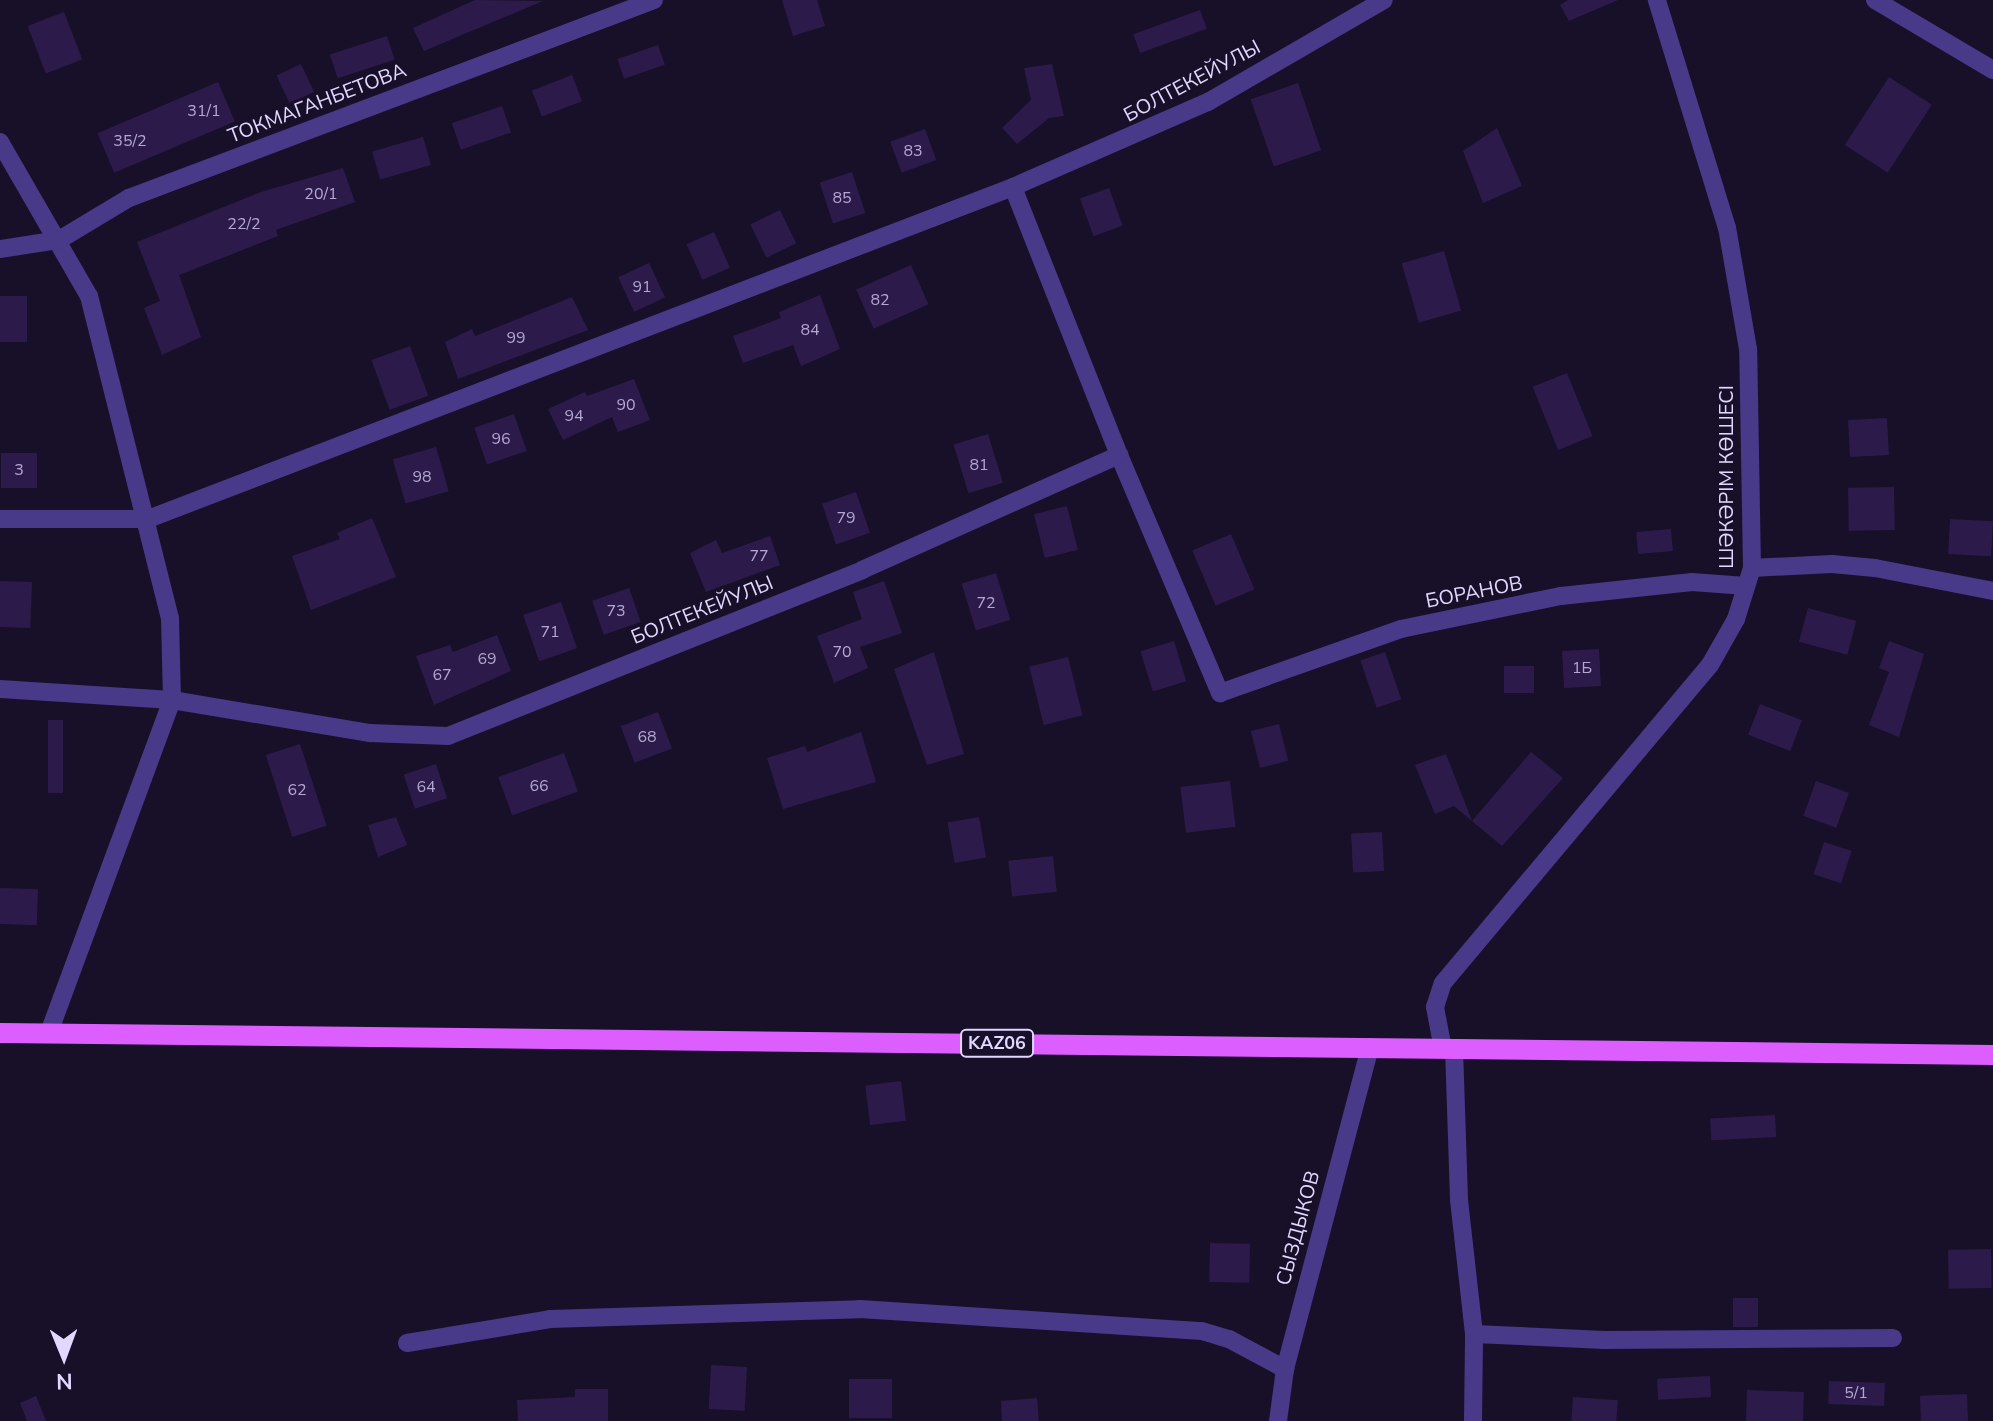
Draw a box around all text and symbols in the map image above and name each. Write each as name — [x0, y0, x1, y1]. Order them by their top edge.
street label: БОЛТЕКЕЙУЛЫ — [1120, 35, 1264, 127]
street label: ТОКМАГАНБЕТОВА — [225, 58, 409, 148]
house number: 31/1 — [187, 101, 221, 121]
house number: 35/2 — [113, 131, 147, 151]
house number: 83 — [903, 141, 923, 161]
house number: 20/1 — [304, 184, 338, 204]
house number: 85 — [832, 188, 852, 208]
house number: 22/2 — [227, 214, 261, 234]
house number: 91 — [632, 277, 652, 297]
house number: 82 — [870, 290, 890, 310]
house number: 84 — [800, 320, 820, 340]
house number: 99 — [506, 328, 526, 348]
street label: ШӘКӘРІМ КӨШЕСІ — [1714, 385, 1738, 569]
house number: 90 — [616, 395, 636, 415]
house number: 94 — [564, 406, 584, 426]
house number: 96 — [491, 429, 511, 449]
house number: 81 — [969, 455, 989, 475]
house number: 3 — [14, 460, 24, 480]
house number: 98 — [412, 467, 432, 487]
house number: 79 — [836, 508, 856, 528]
house number: 77 — [749, 546, 769, 566]
street label: БОЛТЕКЕЙУЛЫ — [627, 571, 777, 649]
street label: БОРАНОВ — [1423, 571, 1525, 613]
house number: 72 — [976, 593, 996, 613]
house number: 73 — [606, 601, 626, 621]
house number: 71 — [540, 622, 560, 642]
house number: 70 — [832, 642, 852, 662]
house number: 69 — [477, 649, 497, 669]
house number: 1Б — [1572, 658, 1592, 678]
house number: 67 — [432, 665, 452, 685]
house number: 68 — [637, 727, 657, 747]
house number: 66 — [529, 776, 549, 796]
house number: 64 — [416, 777, 436, 797]
house number: 62 — [287, 780, 307, 800]
road number: KАZ06 — [959, 1029, 1035, 1057]
street label: СЫЗДЫКОВ — [1271, 1168, 1325, 1288]
north arrow — [24, 1317, 104, 1397]
text: N — [56, 1366, 73, 1396]
house number: 5/1 — [1844, 1383, 1868, 1403]

